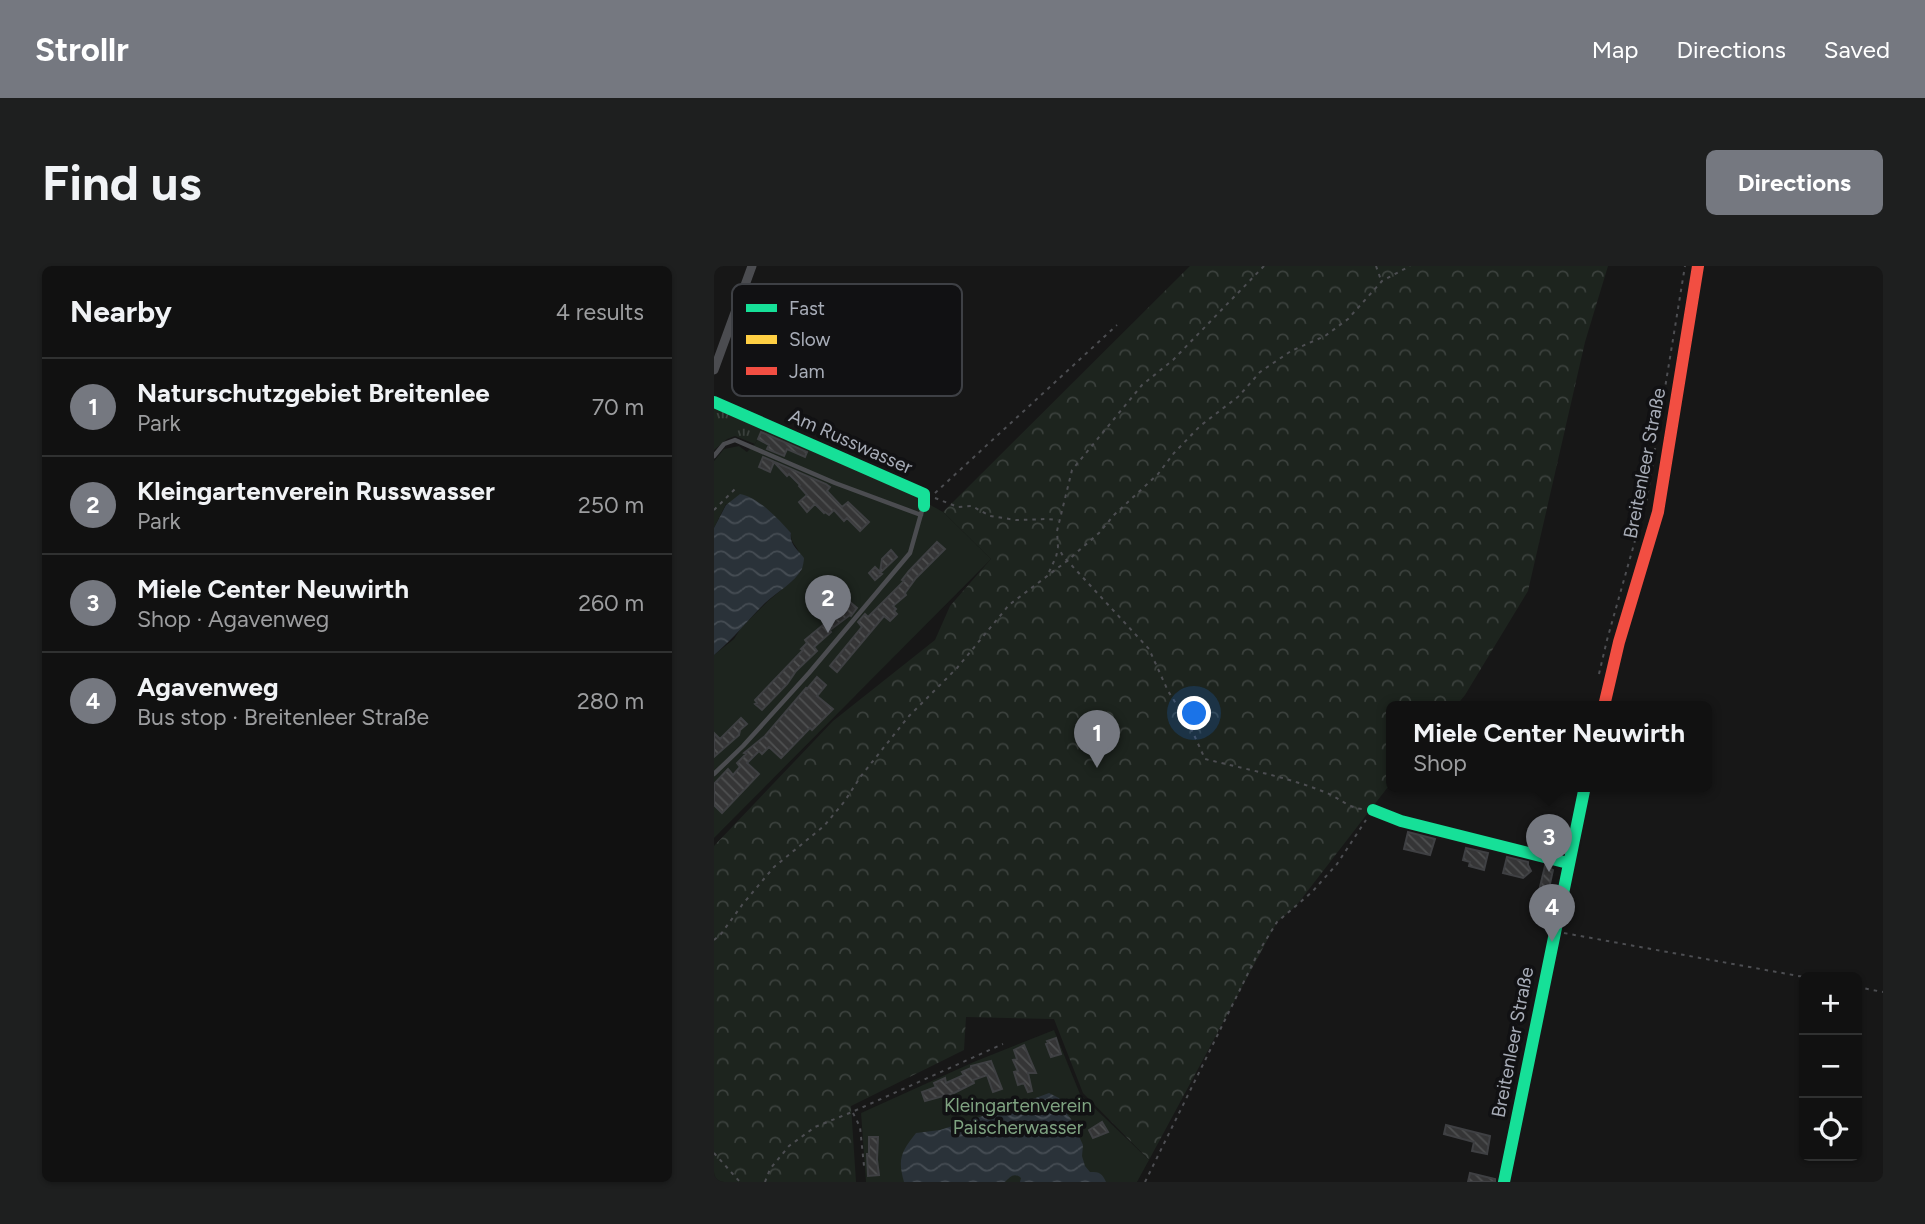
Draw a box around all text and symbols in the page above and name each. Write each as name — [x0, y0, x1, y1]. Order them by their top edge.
text: Strollr — [35, 30, 129, 69]
text: Map — [1592, 35, 1638, 64]
text: Directions — [1676, 35, 1786, 64]
text: Saved — [1824, 35, 1890, 64]
button: Directions — [1706, 150, 1883, 215]
text: Find us — [42, 153, 201, 212]
legend — [732, 284, 962, 396]
text: Nearby — [70, 293, 172, 330]
text: Fast — [789, 297, 825, 320]
text: 4 results — [556, 298, 644, 326]
text: Slow — [789, 328, 831, 351]
text: Jam — [789, 360, 825, 383]
text: Naturschutzgebiet Breitenlee — [137, 377, 490, 409]
street label: Breitenleer Straße — [1619, 386, 1670, 540]
text: 1 — [88, 393, 98, 421]
text: 70 m — [592, 393, 644, 421]
street label: Am Russwasser — [785, 404, 917, 479]
text: Park — [137, 409, 181, 437]
text: Kleingartenverein Russwasser — [137, 475, 495, 507]
text: 2 — [86, 491, 100, 519]
text: 250 m — [578, 491, 644, 519]
text: Park — [137, 507, 181, 535]
text: Miele Center Neuwirth — [137, 573, 409, 605]
pin: 2 — [805, 575, 851, 633]
text: 3 — [87, 589, 99, 617]
text: 260 m — [578, 589, 644, 617]
text: Shop · Agavenweg — [137, 605, 329, 633]
text: Agavenweg — [137, 671, 279, 703]
text: 4 — [86, 687, 100, 715]
text: 280 m — [577, 687, 644, 715]
your location — [1177, 696, 1211, 730]
popup — [1386, 701, 1712, 792]
text: Bus stop · Breitenleer Straße — [137, 703, 429, 731]
pin: 1 — [1074, 710, 1120, 768]
text: Miele Center Neuwirth — [1413, 717, 1685, 749]
text: Shop — [1413, 749, 1467, 777]
pin: 3 — [1526, 814, 1572, 872]
pin: 4 — [1529, 884, 1575, 942]
street label: Breitenleer Straße — [1487, 965, 1538, 1119]
map controls — [1799, 972, 1862, 1161]
button: + — [1799, 972, 1862, 1035]
button: − — [1799, 1035, 1862, 1098]
park label: Kleingartenverein Paischerwasser — [944, 1094, 1092, 1139]
button: locate — [1799, 1098, 1862, 1161]

